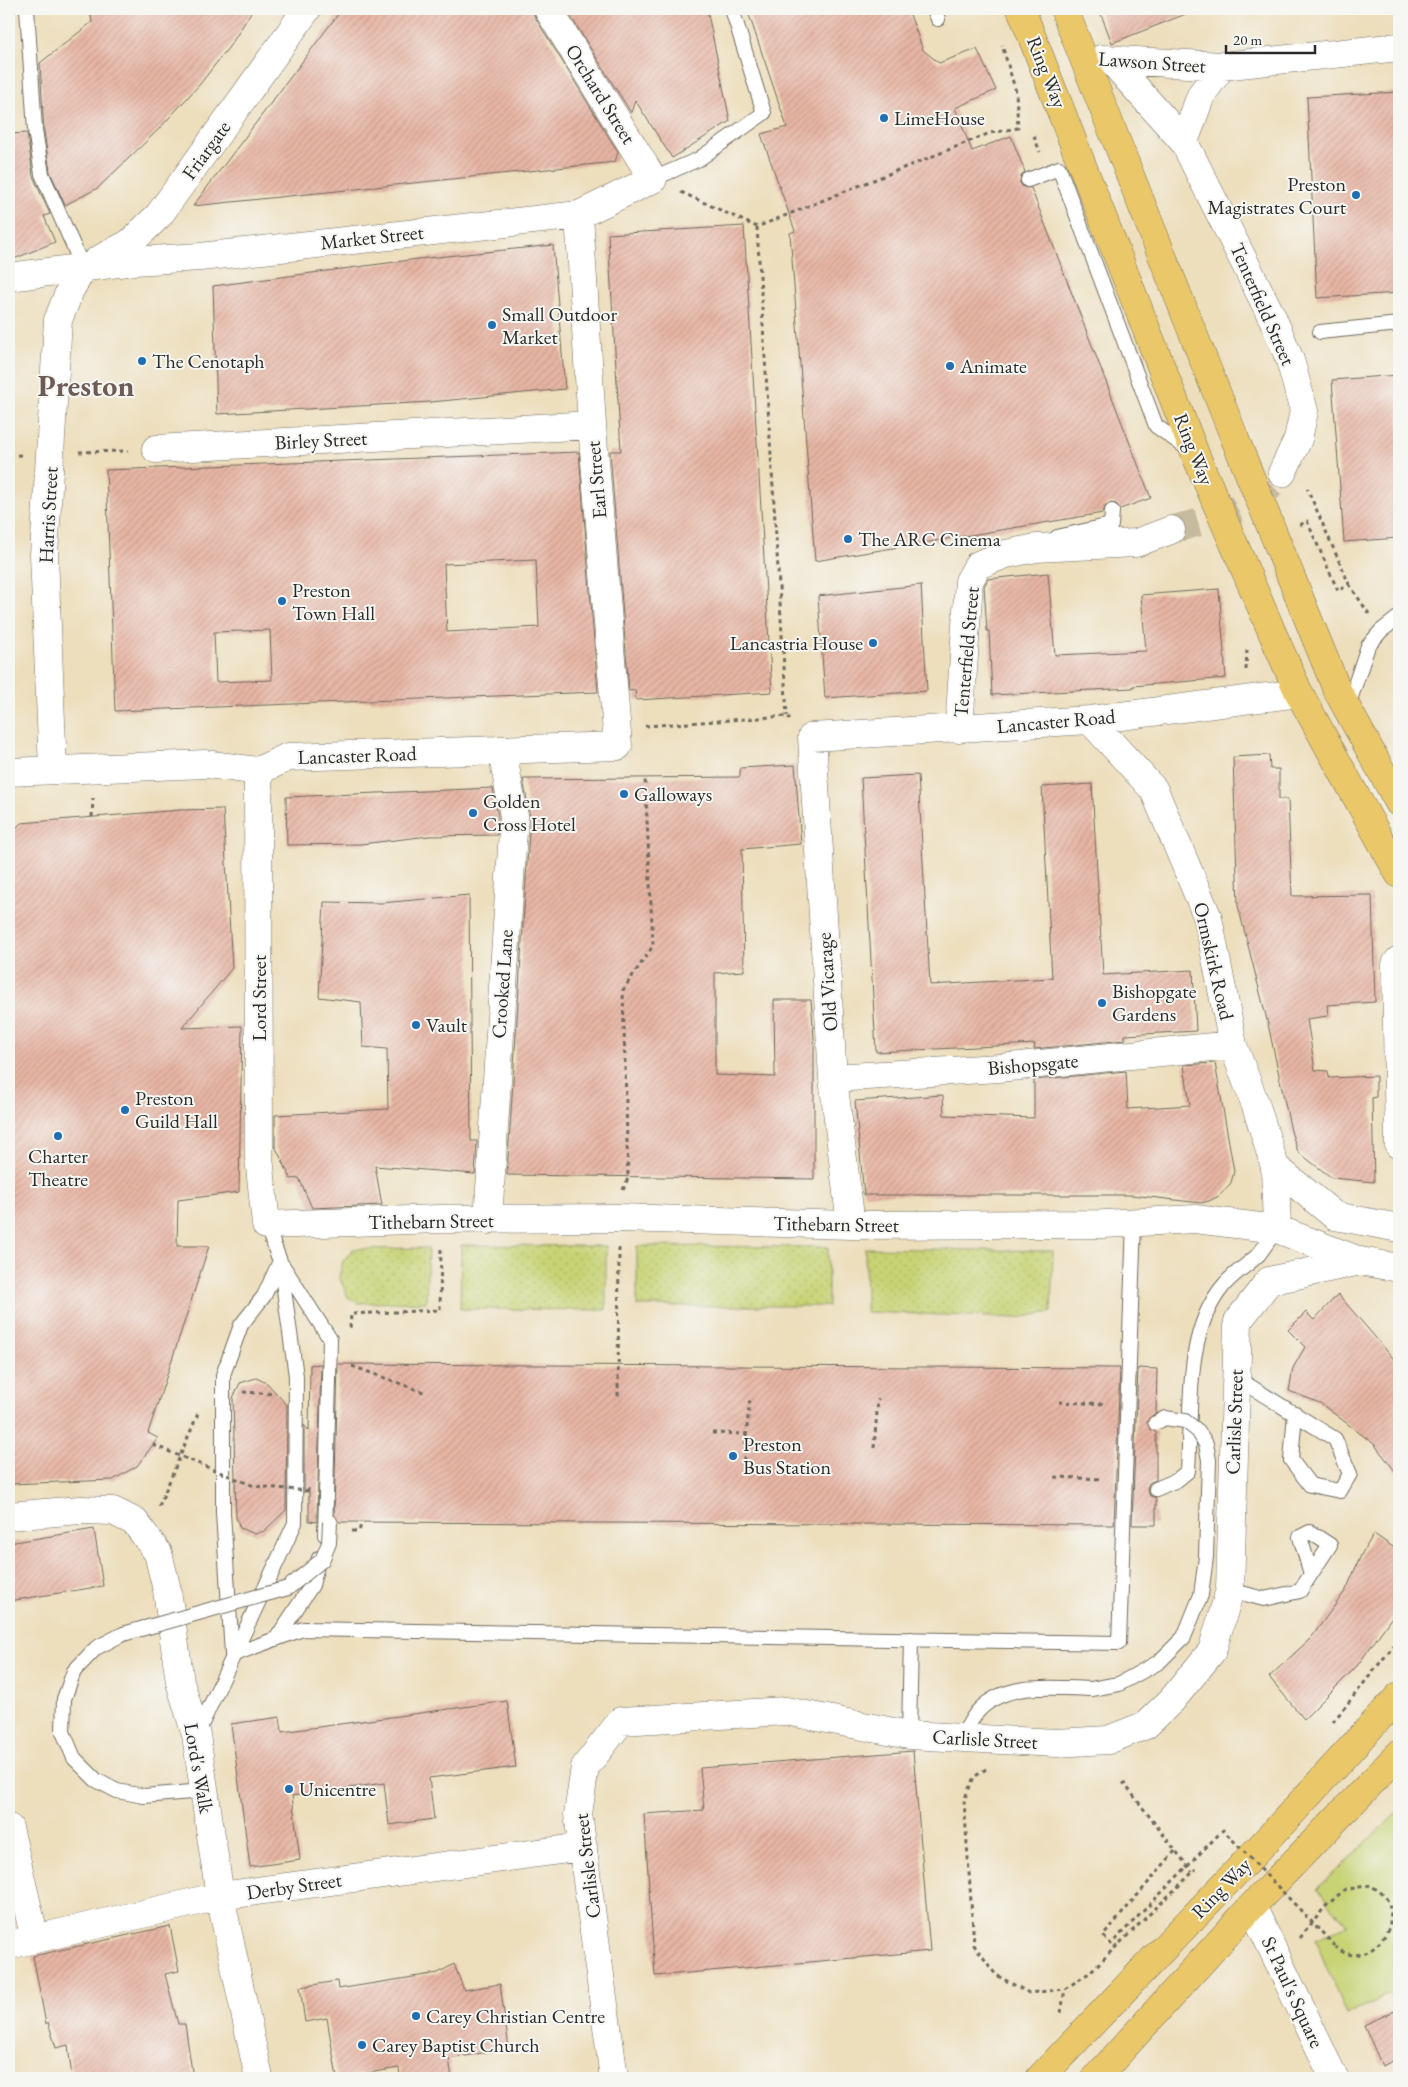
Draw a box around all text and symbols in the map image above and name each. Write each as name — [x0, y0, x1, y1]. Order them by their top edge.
scale bar — [1226, 22, 1314, 54]
text: 20 m — [1233, 30, 1262, 49]
street label: Ring Way — [1021, 32, 1073, 112]
street label: Orchard Street — [560, 39, 642, 149]
street label: Lawson Street — [1097, 45, 1207, 79]
place label: LimeHouse — [894, 105, 985, 131]
marker: LimeHouse — [878, 112, 890, 124]
street label: Friargate — [176, 115, 236, 185]
place label: Preston Magistrates Court — [1207, 171, 1347, 220]
marker: Preston Magistrates Court — [1350, 189, 1362, 201]
street label: Market Street — [319, 219, 426, 255]
street label: Tenterfield Street — [1224, 239, 1302, 370]
place label: Small Outdoor Market — [502, 301, 617, 350]
marker: Small Outdoor Market — [486, 319, 498, 331]
place label: The Cenotaph — [152, 348, 265, 374]
place label: Animate — [959, 353, 1027, 379]
marker: The Cenotaph — [136, 355, 148, 367]
marker: Animate — [944, 360, 956, 372]
district label: Preston — [38, 366, 134, 405]
street label: Ring Way — [1168, 409, 1220, 489]
street label: Birley Street — [274, 425, 369, 455]
street label: Earl Street — [580, 439, 612, 520]
street label: Harris Street — [32, 465, 64, 564]
place label: The ARC Cinema — [858, 526, 1001, 552]
marker: The ARC Cinema — [842, 533, 854, 545]
place label: Preston Town Hall — [292, 577, 375, 626]
street label: Tenterfield Street — [947, 585, 985, 719]
marker: Preston Town Hall — [276, 595, 288, 607]
place label: Lancastria House — [730, 630, 863, 656]
marker: Lancastria House — [867, 637, 879, 649]
street label: Lancaster Road — [996, 703, 1117, 739]
street label: Lancaster Road — [297, 740, 418, 770]
place label: Galloways — [634, 781, 712, 807]
place label: Golden Cross Hotel — [483, 788, 576, 837]
marker: Galloways — [618, 788, 630, 800]
marker: Golden Cross Hotel — [467, 807, 479, 819]
street label: Ormskirk Road — [1188, 900, 1240, 1023]
street label: Crooked Lane — [485, 928, 519, 1040]
street label: Old Vicarage — [811, 931, 843, 1032]
street label: Lord Street — [246, 954, 272, 1041]
place label: Bishopgate Gardens — [1112, 978, 1197, 1027]
marker: Bishopgate Gardens — [1096, 997, 1108, 1009]
place label: Vault — [426, 1012, 468, 1038]
marker: Vault — [410, 1019, 422, 1031]
street label: Bishopsgate — [987, 1047, 1080, 1081]
place label: Preston Guild Hall — [135, 1085, 218, 1134]
marker: Preston Guild Hall — [119, 1104, 131, 1116]
marker: Charter Theatre — [52, 1130, 64, 1142]
place label: Charter Theatre — [28, 1143, 88, 1192]
street label: Tithebarn Street — [368, 1207, 495, 1235]
street label: Tithebarn Street — [773, 1210, 900, 1238]
street label: Carlisle Street — [1219, 1368, 1249, 1475]
place label: Preston Bus Station — [743, 1431, 831, 1480]
marker: Preston Bus Station — [727, 1450, 739, 1462]
street label: Lord's Walk — [178, 1721, 220, 1816]
street label: Carlisle Street — [932, 1723, 1039, 1755]
place label: Unicentre — [299, 1776, 376, 1802]
marker: Unicentre — [283, 1783, 295, 1795]
street label: Carlisle Street — [568, 1811, 606, 1920]
street label: Ring Way — [1186, 1852, 1257, 1924]
street label: Derby Street — [245, 1866, 344, 1906]
street label: St Paul's Square — [1256, 1932, 1330, 2052]
place label: Carey Christian Centre — [426, 2003, 605, 2029]
marker: Carey Christian Centre — [410, 2010, 422, 2022]
place label: Carey Baptist Church — [372, 2032, 540, 2058]
marker: Carey Baptist Church — [356, 2039, 368, 2051]

